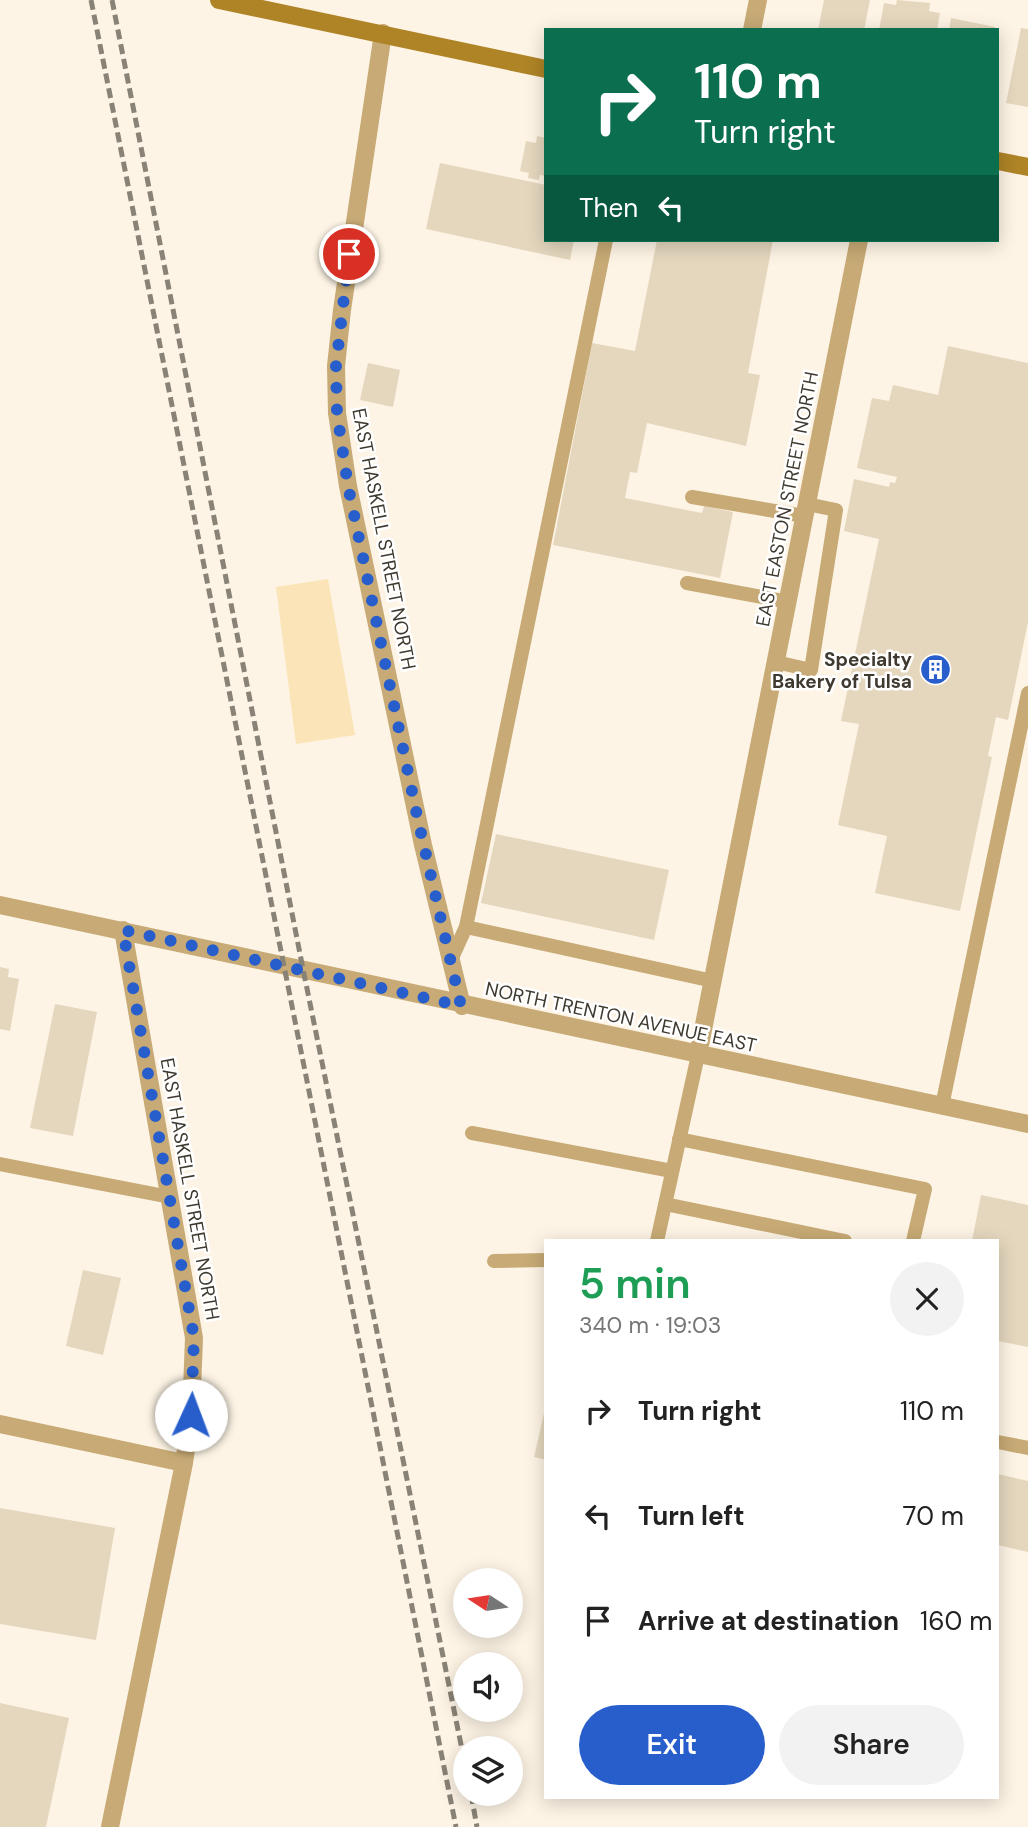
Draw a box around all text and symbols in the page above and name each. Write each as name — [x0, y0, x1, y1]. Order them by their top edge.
text: 110 m — [694, 49, 822, 113]
icon: right — [579, 56, 670, 147]
text: Turn right — [694, 111, 836, 153]
icon: left — [652, 189, 690, 227]
text: Then — [579, 191, 638, 225]
pin — [319, 224, 379, 284]
icon: arrive — [330, 235, 368, 273]
street label: EAST EASTON STREET NORTH — [750, 369, 824, 629]
street label: EAST HASKELL STREET NORTH — [346, 406, 422, 672]
place label: Specialty Bakery of Tulsa — [772, 647, 913, 694]
building icon: Specialty Bakery of Tulsa — [918, 653, 952, 687]
street label: NORTH TRENTON AVENUE EAST — [483, 976, 759, 1058]
street label: EAST HASKELL STREET NORTH — [155, 1056, 225, 1322]
text: 5 min — [579, 1256, 691, 1311]
button: close — [890, 1262, 964, 1336]
text: 340 m · 19:03 — [579, 1310, 721, 1340]
position arrow — [154, 1378, 228, 1452]
icon: right — [579, 1392, 617, 1430]
text: Turn right — [638, 1394, 762, 1428]
text: 110 m — [900, 1394, 964, 1428]
icon: left — [579, 1497, 617, 1535]
text: Turn left — [638, 1499, 745, 1533]
text: 70 m — [903, 1499, 964, 1533]
north arrow — [453, 1568, 523, 1638]
map controls — [453, 1568, 523, 1806]
icon: arrive — [579, 1602, 617, 1640]
text: Arrive at destination — [638, 1604, 899, 1638]
text: 160 m — [920, 1604, 992, 1638]
button: sound — [453, 1652, 523, 1722]
button: Exit — [579, 1705, 765, 1785]
button: Share — [779, 1705, 964, 1785]
button: layers — [453, 1736, 523, 1806]

